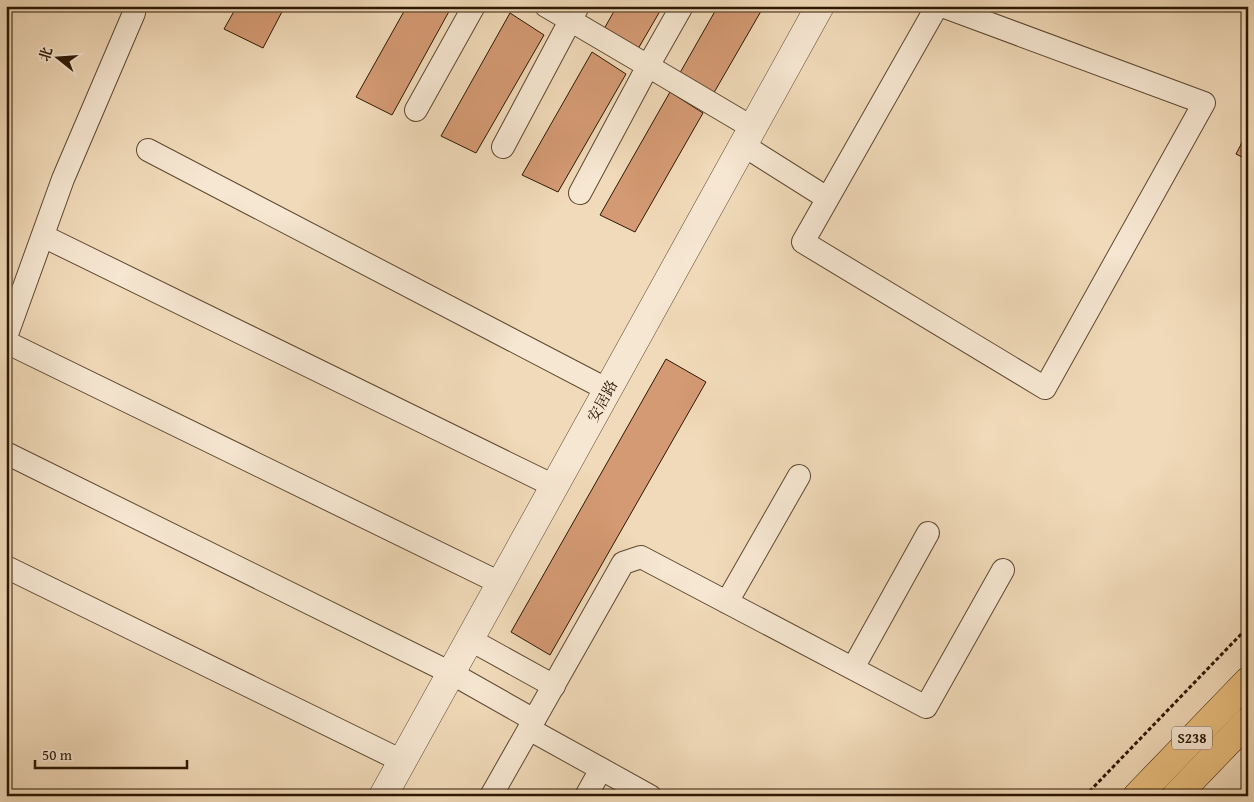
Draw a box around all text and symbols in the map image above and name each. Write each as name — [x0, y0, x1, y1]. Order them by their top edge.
north arrow — [32, 32, 82, 82]
text: 北 — [34, 45, 57, 64]
street label: 安居路 — [582, 376, 622, 426]
road number: S238 — [1172, 726, 1212, 750]
scale bar — [35, 737, 188, 769]
text: 50 m — [42, 744, 73, 765]

